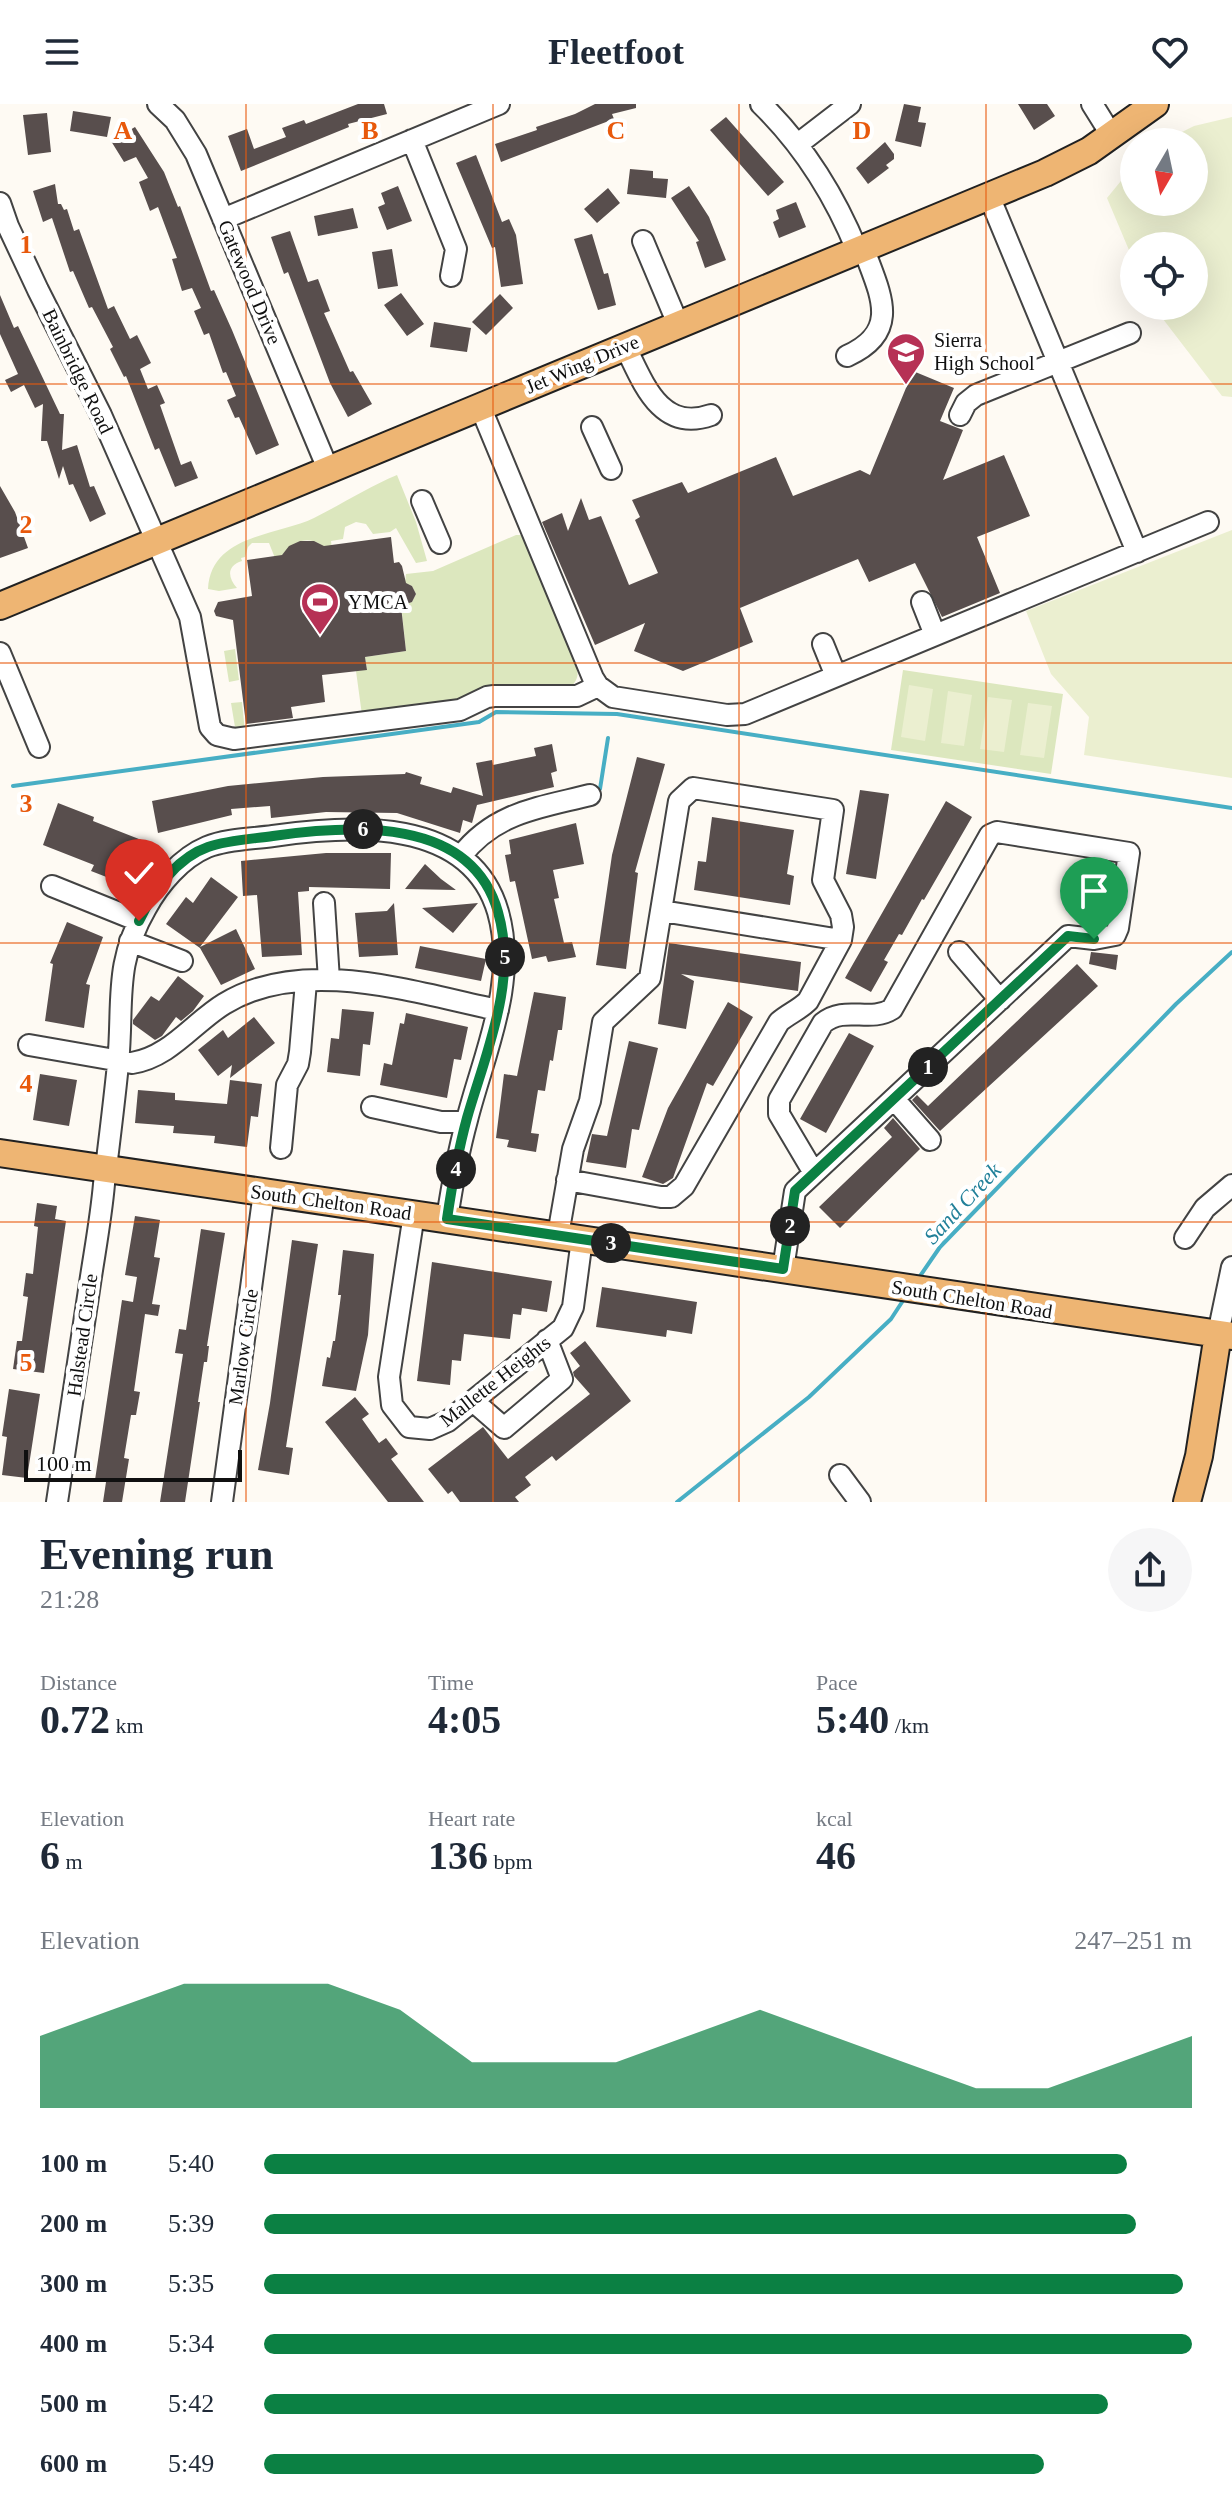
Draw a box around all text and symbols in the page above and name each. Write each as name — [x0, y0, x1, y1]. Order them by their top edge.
icon: menu — [40, 30, 84, 74]
icon: heart — [1148, 30, 1192, 74]
text: Fleetfoot — [548, 32, 684, 72]
text: A — [114, 116, 133, 145]
text: B — [361, 116, 379, 145]
text: C — [607, 116, 625, 145]
text: D — [853, 116, 871, 145]
north arrow — [1120, 128, 1208, 216]
map controls — [1120, 128, 1208, 320]
street label: Gatewood Drive — [214, 217, 286, 348]
text: 1 — [20, 230, 33, 259]
button: locate — [1120, 232, 1208, 320]
street label: Bainbridge Road — [37, 305, 118, 437]
place label: Sierra High School — [934, 329, 1035, 375]
street label: Jet Wing Drive — [522, 330, 643, 399]
school or university icon: Sierra High School — [885, 331, 927, 386]
text: 2 — [20, 510, 33, 539]
sports icon: YMCA — [299, 581, 341, 636]
place label: YMCA — [348, 591, 409, 613]
text: 3 — [20, 789, 33, 818]
pin: 6 — [343, 809, 383, 849]
text: 6 — [358, 816, 369, 841]
pin — [105, 839, 173, 921]
icon: check — [117, 851, 161, 895]
pin — [1060, 857, 1128, 939]
icon: arrive — [1072, 869, 1116, 913]
pin: 5 — [485, 937, 525, 977]
text: 5 — [500, 944, 511, 969]
pin: 1 — [908, 1047, 948, 1087]
text: 1 — [923, 1054, 934, 1079]
text: 4 — [20, 1069, 33, 1098]
pin: 4 — [436, 1149, 476, 1189]
text: 4 — [451, 1156, 462, 1181]
water label: Sand Creek — [919, 1157, 1007, 1249]
street label: South Chelton Road — [249, 1180, 413, 1224]
pin: 2 — [770, 1206, 810, 1246]
text: 2 — [785, 1213, 796, 1238]
pin: 3 — [591, 1223, 631, 1263]
text: 3 — [606, 1230, 617, 1255]
street label: Halstead Circle — [62, 1272, 102, 1398]
street label: South Chelton Road — [890, 1275, 1054, 1323]
street label: Marlow Circle — [224, 1287, 262, 1407]
street label: Mallette Heights — [435, 1331, 555, 1432]
text: 5 — [20, 1348, 33, 1377]
scale bar — [24, 1446, 242, 1482]
text: 100 m — [36, 1451, 92, 1476]
button: share — [1108, 1528, 1192, 1612]
text: Evening run — [40, 1530, 274, 1579]
text: 21:28 — [40, 1585, 99, 1614]
text: Distance — [40, 1670, 117, 1695]
text: Time — [428, 1670, 474, 1695]
text: Pace — [816, 1670, 858, 1695]
text: 0.72 — [40, 1697, 110, 1742]
text: 4:05 — [428, 1697, 501, 1742]
text: 5:40 — [816, 1697, 889, 1742]
text: km — [110, 1713, 144, 1738]
text: /km — [889, 1713, 929, 1738]
text: Elevation — [40, 1806, 124, 1831]
text: Heart rate — [428, 1806, 515, 1831]
text: kcal — [816, 1806, 853, 1831]
text: 6 — [40, 1833, 60, 1878]
text: 136 — [428, 1833, 488, 1878]
text: 46 — [816, 1833, 856, 1878]
text: m — [60, 1849, 83, 1874]
text: bpm — [488, 1849, 533, 1874]
text: Elevation — [40, 1926, 140, 1955]
text: 247–251 m — [1074, 1926, 1192, 1955]
text: 100 m — [40, 2149, 107, 2178]
text: 5:40 — [168, 2149, 214, 2178]
text: 200 m — [40, 2209, 107, 2238]
text: 5:39 — [168, 2209, 214, 2238]
text: 300 m — [40, 2269, 107, 2298]
text: 5:35 — [168, 2269, 214, 2298]
text: 400 m — [40, 2329, 107, 2358]
text: 5:34 — [168, 2329, 214, 2358]
text: 500 m — [40, 2389, 107, 2418]
text: 5:42 — [168, 2389, 214, 2418]
text: 600 m — [40, 2449, 107, 2478]
text: 5:49 — [168, 2449, 214, 2478]

